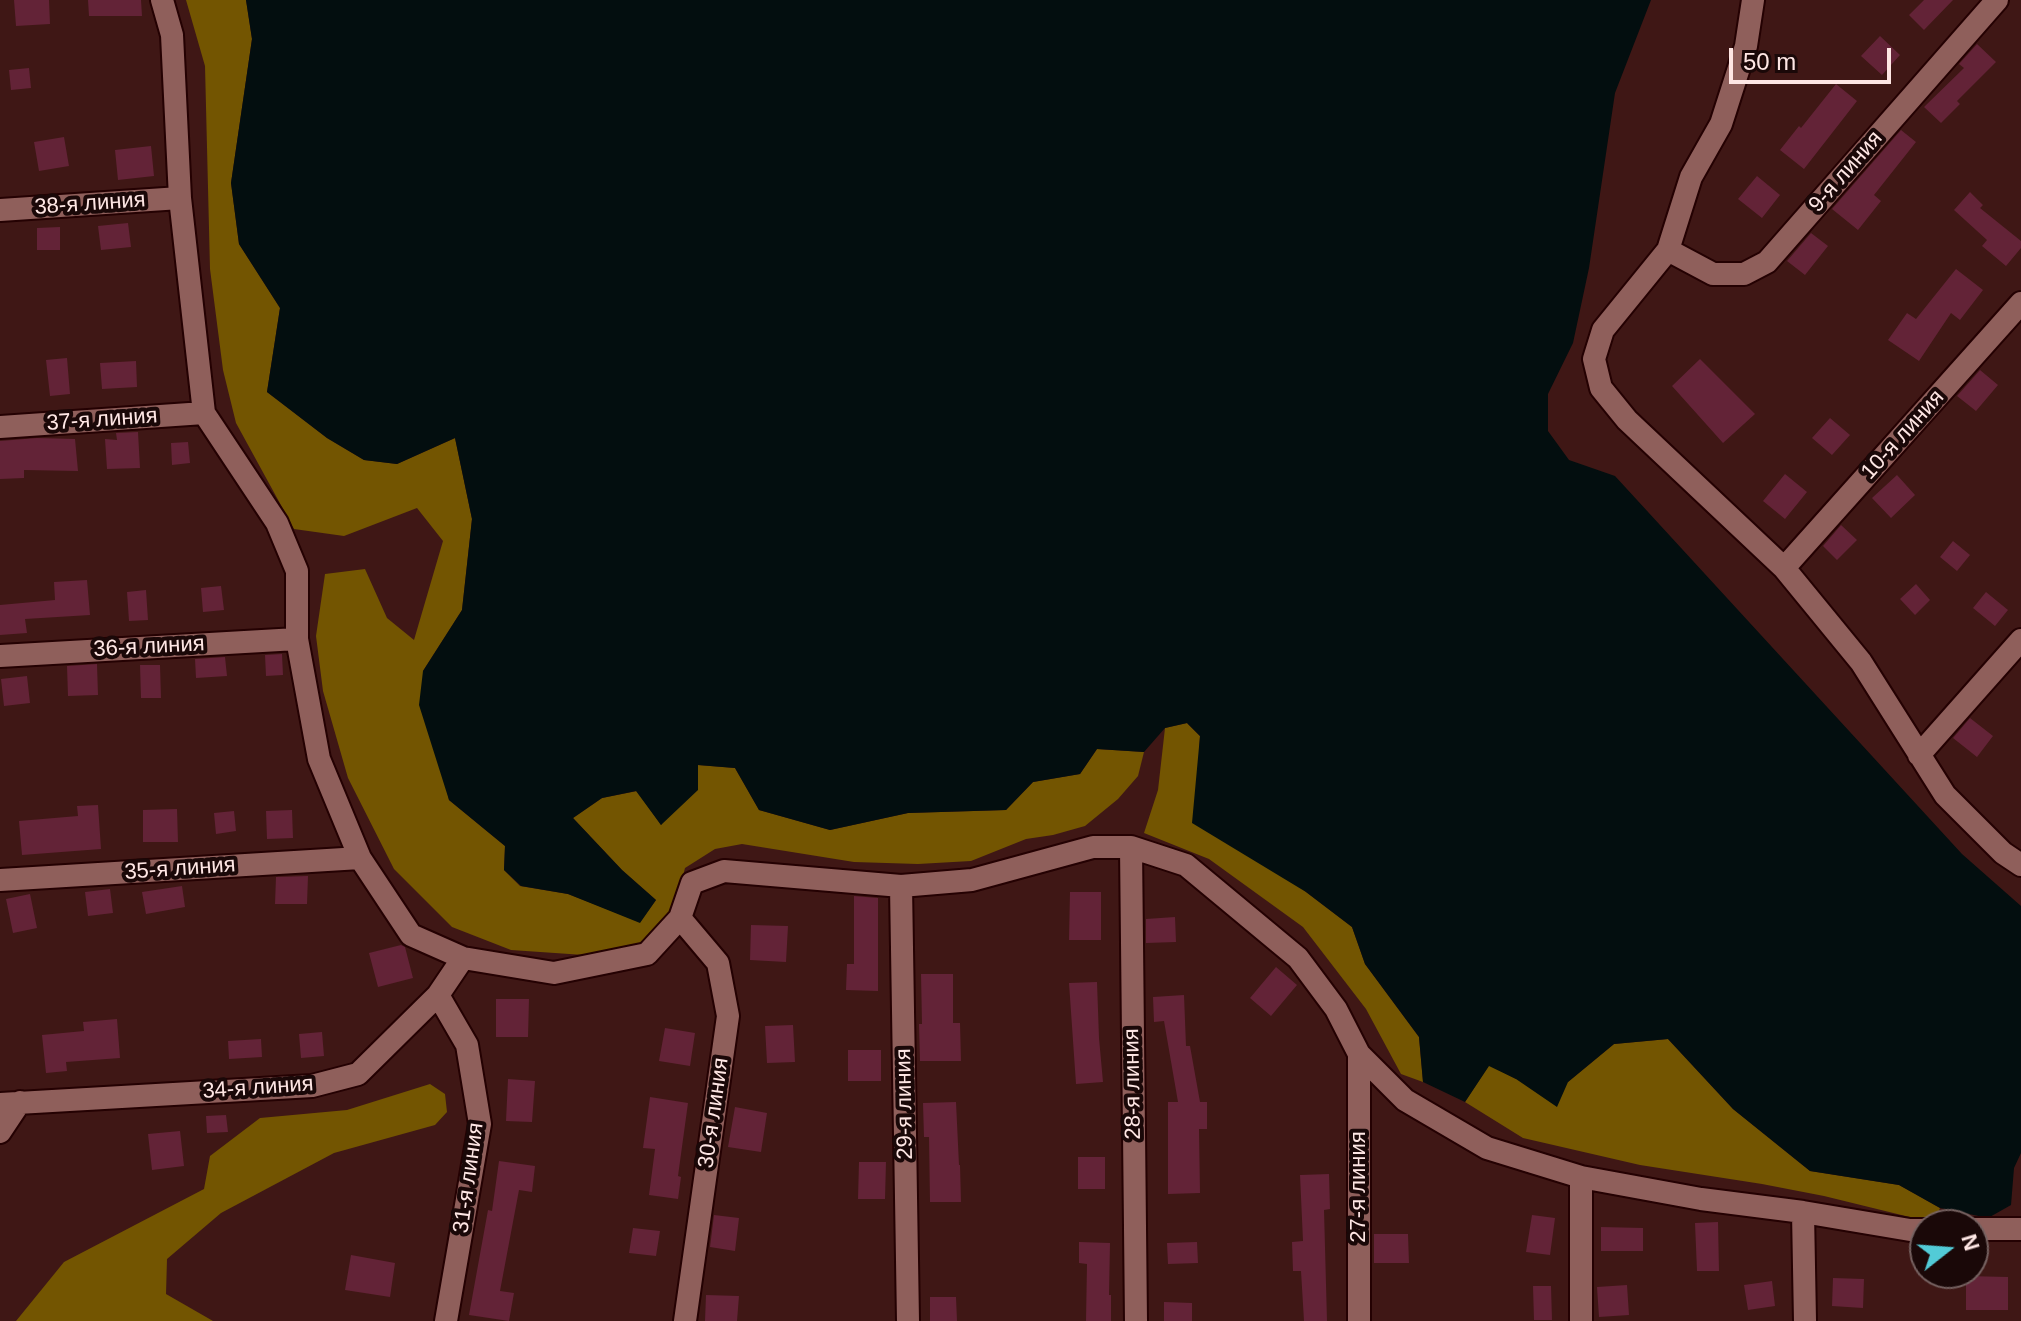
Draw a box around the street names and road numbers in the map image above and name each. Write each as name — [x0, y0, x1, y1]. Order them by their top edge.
street label: 9-я линия — [1804, 126, 1888, 218]
street label: 38-я линия — [34, 187, 146, 221]
street label: 10-я линия — [1856, 385, 1950, 485]
street label: 37-я линия — [46, 403, 158, 437]
street label: 36-я линия — [93, 631, 205, 663]
street label: 35-я линия — [124, 852, 236, 886]
street label: 28-я линия — [1119, 1028, 1147, 1140]
street label: 29-я линия — [891, 1048, 919, 1160]
street label: 30-я линия — [693, 1056, 735, 1170]
street label: 34-я линия — [202, 1071, 314, 1105]
street label: 31-я линия — [448, 1121, 490, 1235]
street label: 27-я линия — [1346, 1131, 1372, 1243]

